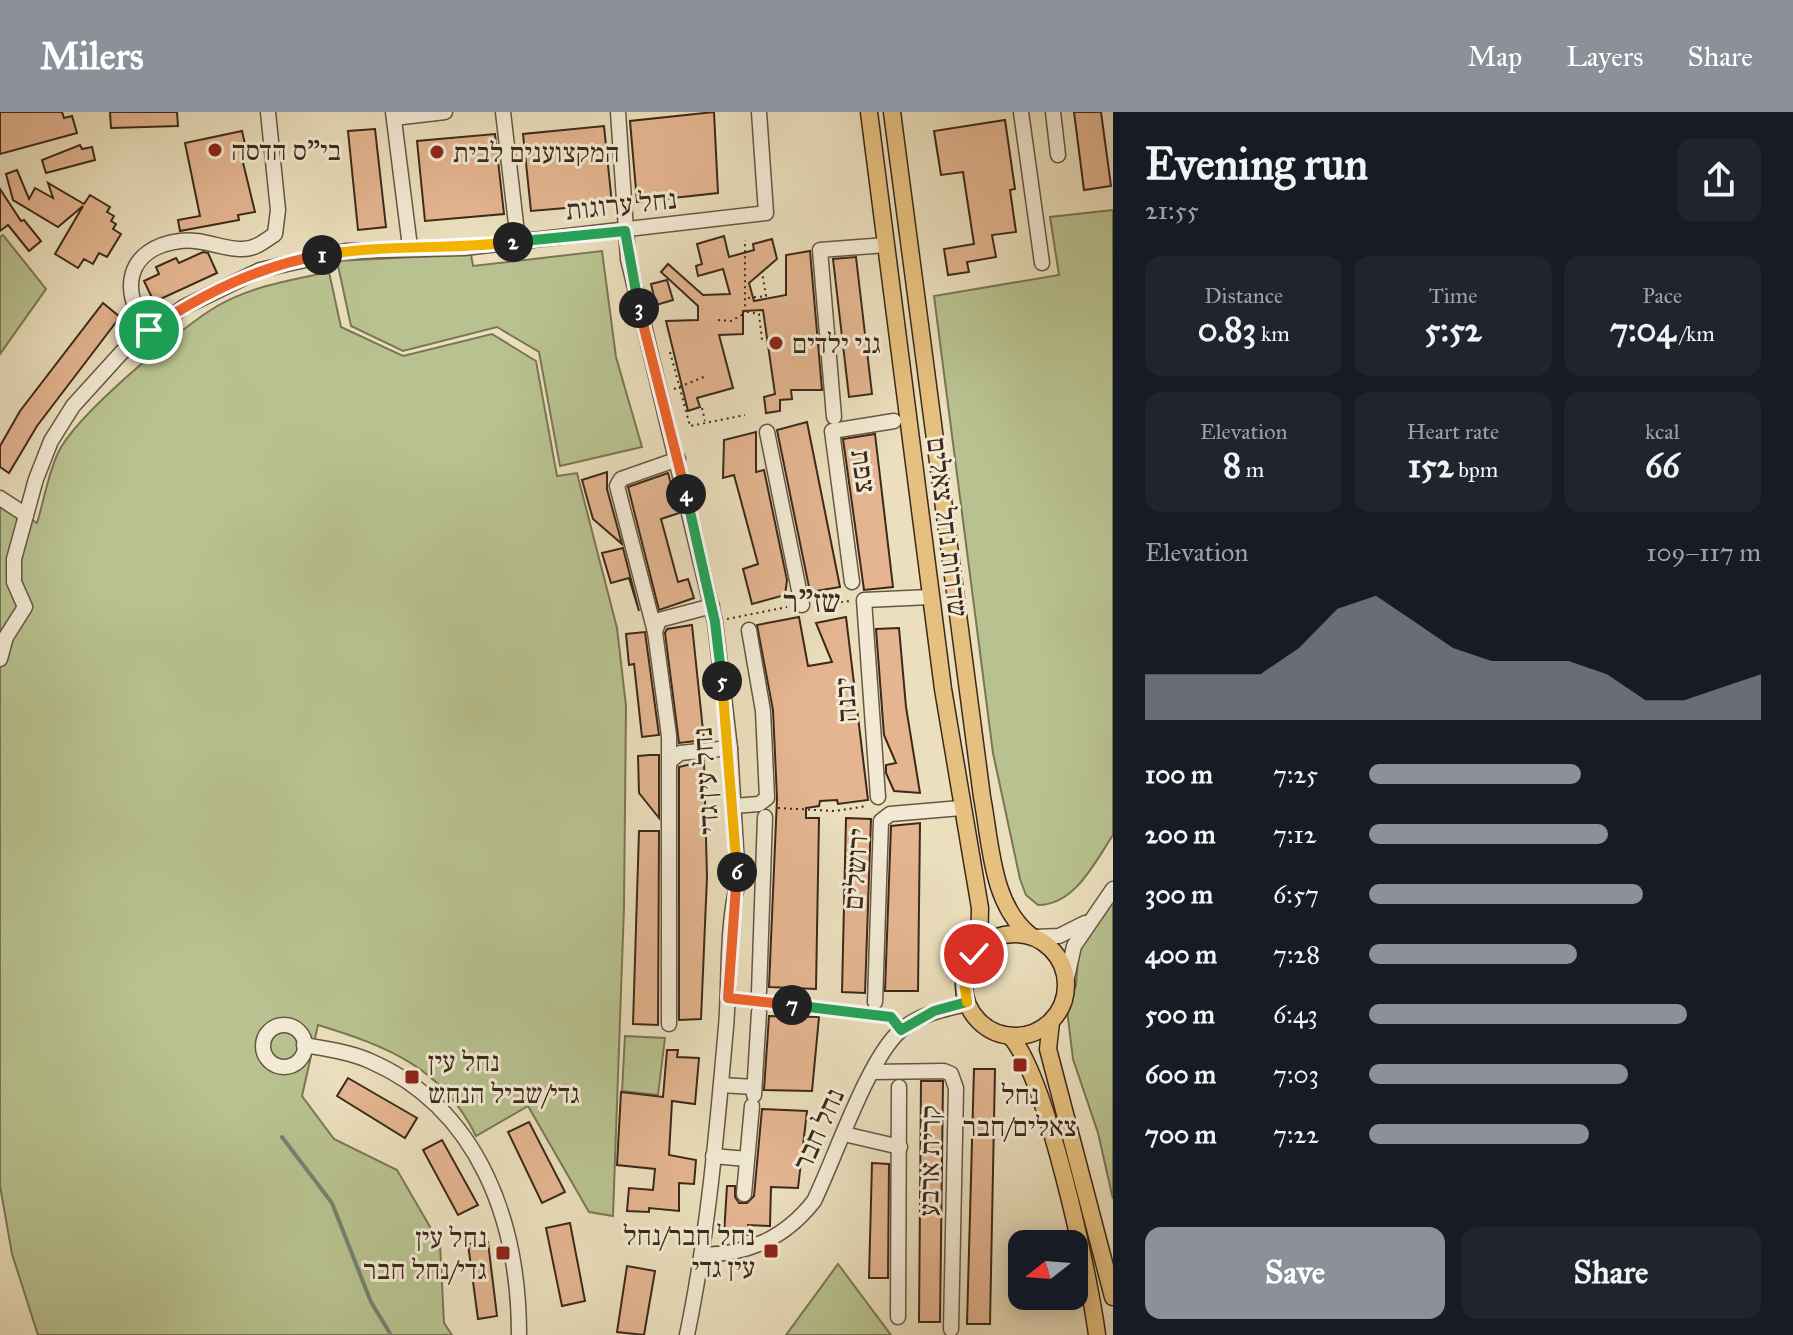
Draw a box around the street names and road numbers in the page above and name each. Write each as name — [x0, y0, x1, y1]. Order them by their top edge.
street label: נחל ערוגות — [564, 181, 678, 228]
street label: שדרות נחל צאלים — [919, 435, 976, 619]
street label: צפת — [843, 447, 884, 495]
street label: יבנה — [826, 676, 865, 724]
street label: נחל עין גדי — [684, 726, 727, 836]
street label: ירושלים — [835, 827, 876, 911]
street label: נחל חבר — [785, 1083, 852, 1176]
street label: קרית ארבע — [911, 1105, 948, 1217]

